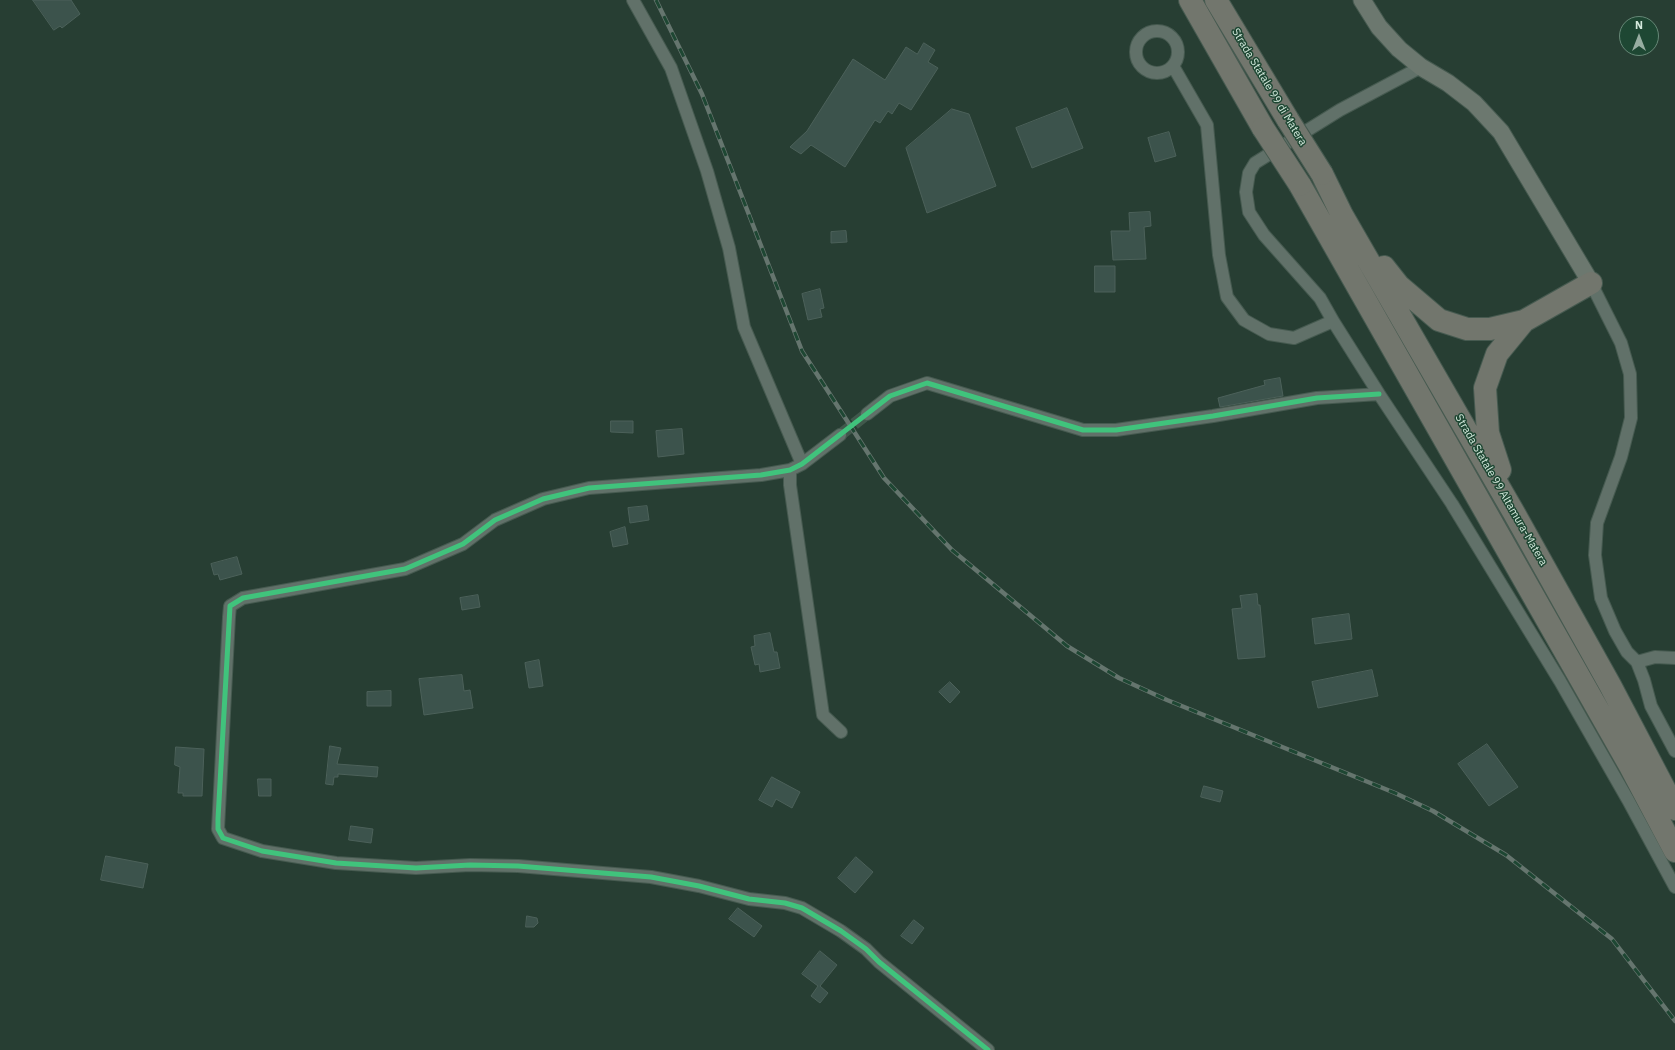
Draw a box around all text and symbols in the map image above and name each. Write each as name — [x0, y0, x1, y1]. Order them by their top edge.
north arrow — [1619, 16, 1659, 56]
text: N — [1635, 18, 1643, 32]
street label: Strada Statale 99 di Matera — [1229, 26, 1309, 148]
street label: Strada Statale 99 Altamura-Matera — [1452, 412, 1550, 568]

